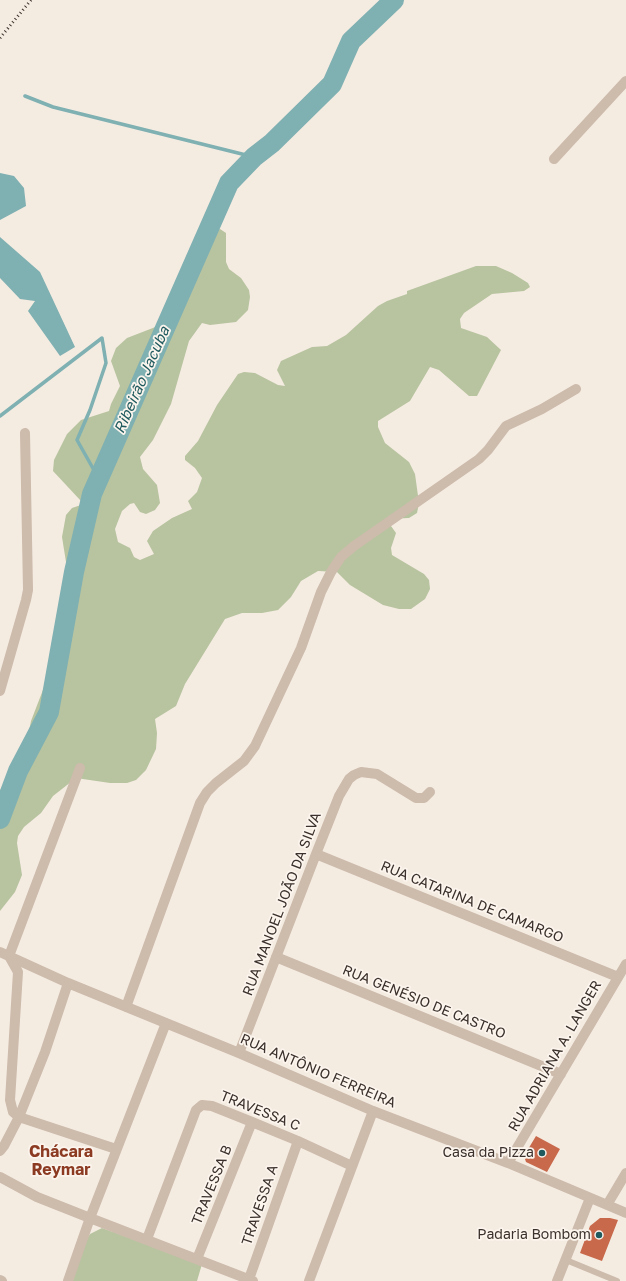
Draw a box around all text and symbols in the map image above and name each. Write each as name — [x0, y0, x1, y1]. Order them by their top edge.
water label: Ribeirão Jacuba — [110, 324, 174, 436]
street label: RUA MANOEL JOÃO DA SILVA — [239, 810, 325, 998]
street label: RUA CATARINA DE CAMARGO — [378, 858, 566, 946]
street label: RUA GENÉSIO DE CASTRO — [340, 962, 508, 1042]
street label: RUA ADRIANA A. LANGER — [505, 977, 605, 1135]
street label: RUA ANTÔNIO FERREIRA — [238, 1031, 398, 1111]
street label: TRAVESSA C — [218, 1087, 302, 1135]
district label: Chácara Reymar — [29, 1142, 93, 1180]
street label: TRAVESSA B — [188, 1143, 236, 1227]
place label: Casa da Pizza — [442, 1145, 534, 1161]
marker: Casa da Pizza — [537, 1148, 547, 1158]
street label: TRAVESSA A — [238, 1162, 282, 1248]
place label: Padaria Bombom — [477, 1227, 591, 1243]
marker: Padaria Bombom — [594, 1230, 604, 1240]

